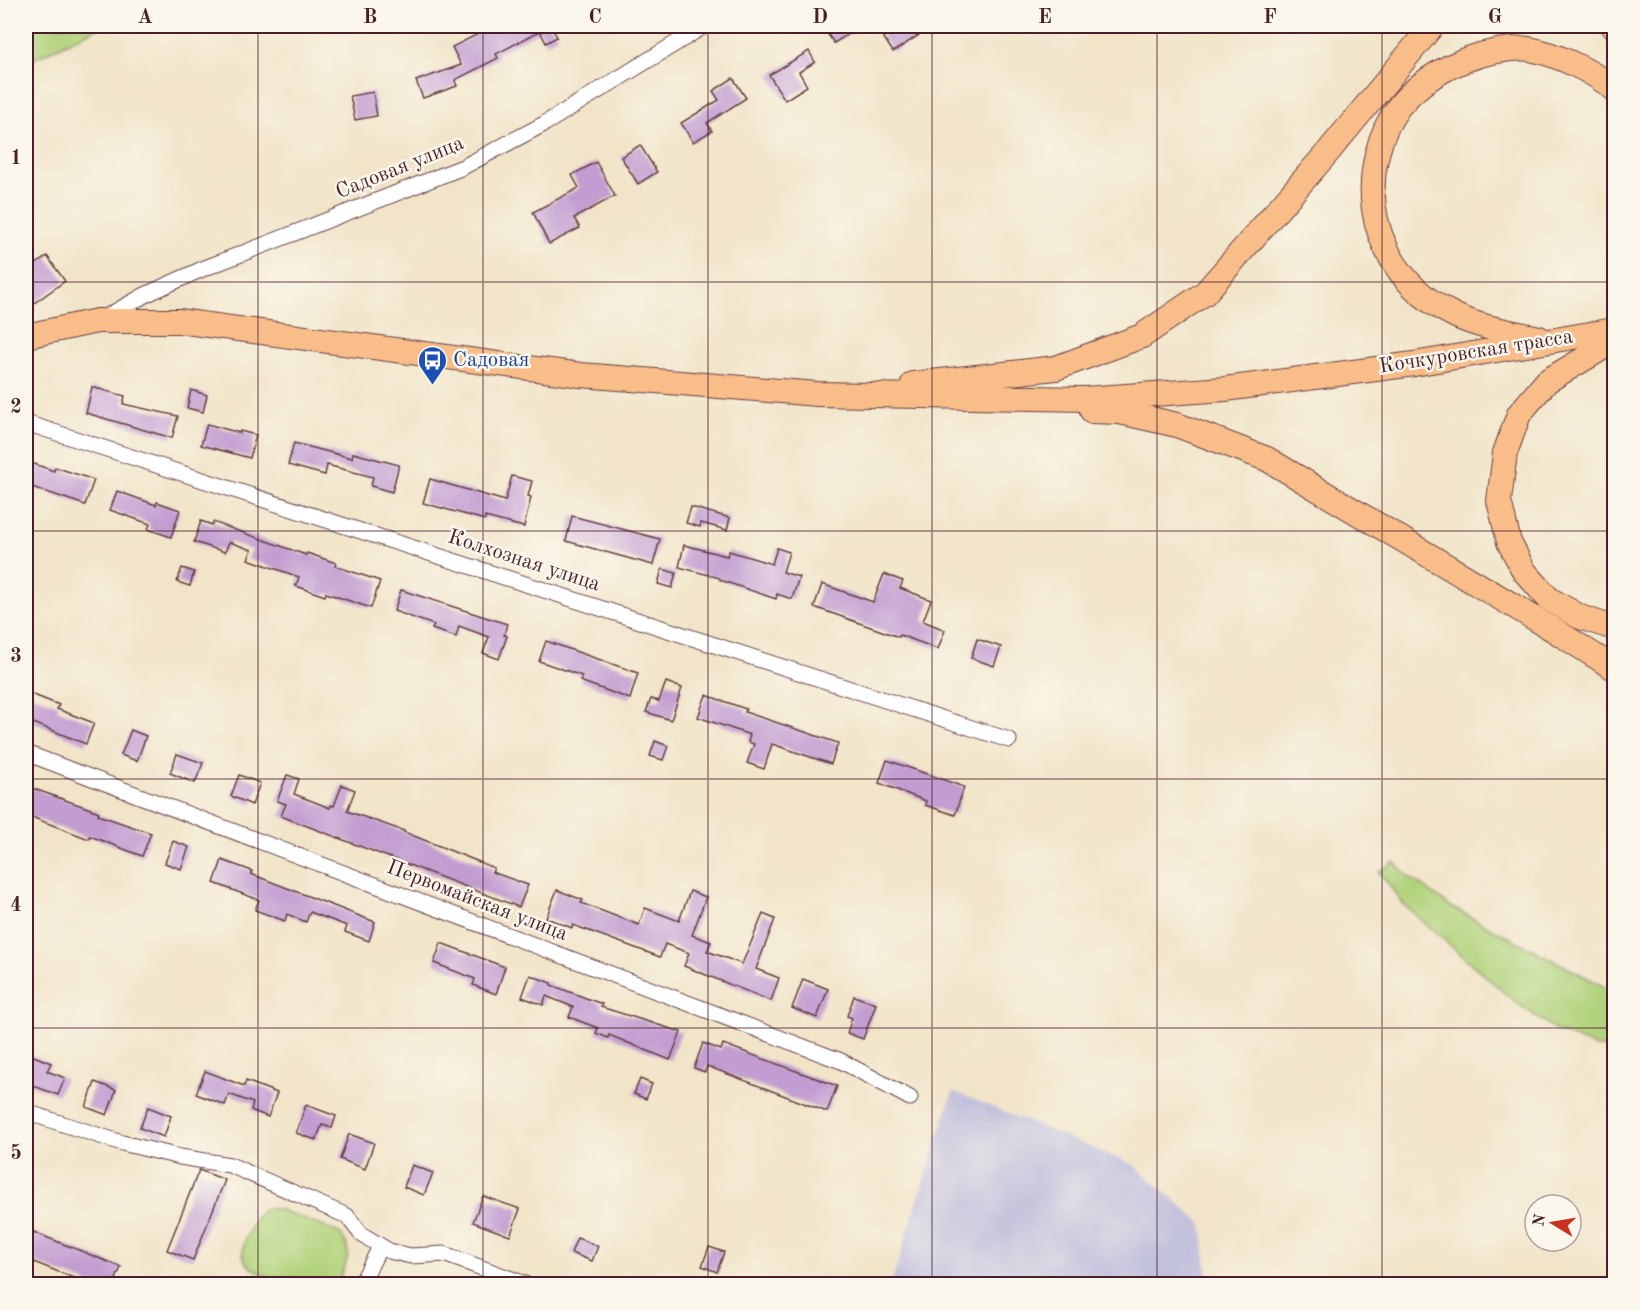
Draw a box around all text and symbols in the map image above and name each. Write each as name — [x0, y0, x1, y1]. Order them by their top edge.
text: A — [137, 8, 153, 28]
text: B — [363, 8, 377, 28]
text: C — [588, 8, 602, 28]
text: D — [812, 8, 828, 28]
text: E — [1038, 8, 1052, 28]
text: F — [1263, 8, 1277, 28]
text: G — [1488, 8, 1502, 28]
street label: Садовая улица — [333, 133, 467, 203]
text: 1 — [10, 149, 22, 169]
street label: Кочкуровская трасса — [1378, 326, 1574, 378]
bus stop icon: Садовая — [416, 344, 448, 386]
place label: Садовая — [453, 350, 530, 371]
text: 2 — [10, 398, 22, 418]
street label: Колхозная улица — [445, 527, 603, 595]
text: 3 — [10, 647, 22, 667]
street label: Первомайская улица — [384, 857, 570, 945]
text: 4 — [10, 896, 22, 916]
text: 5 — [10, 1143, 22, 1164]
north arrow — [1523, 1193, 1583, 1253]
text: N — [1531, 1212, 1549, 1228]

